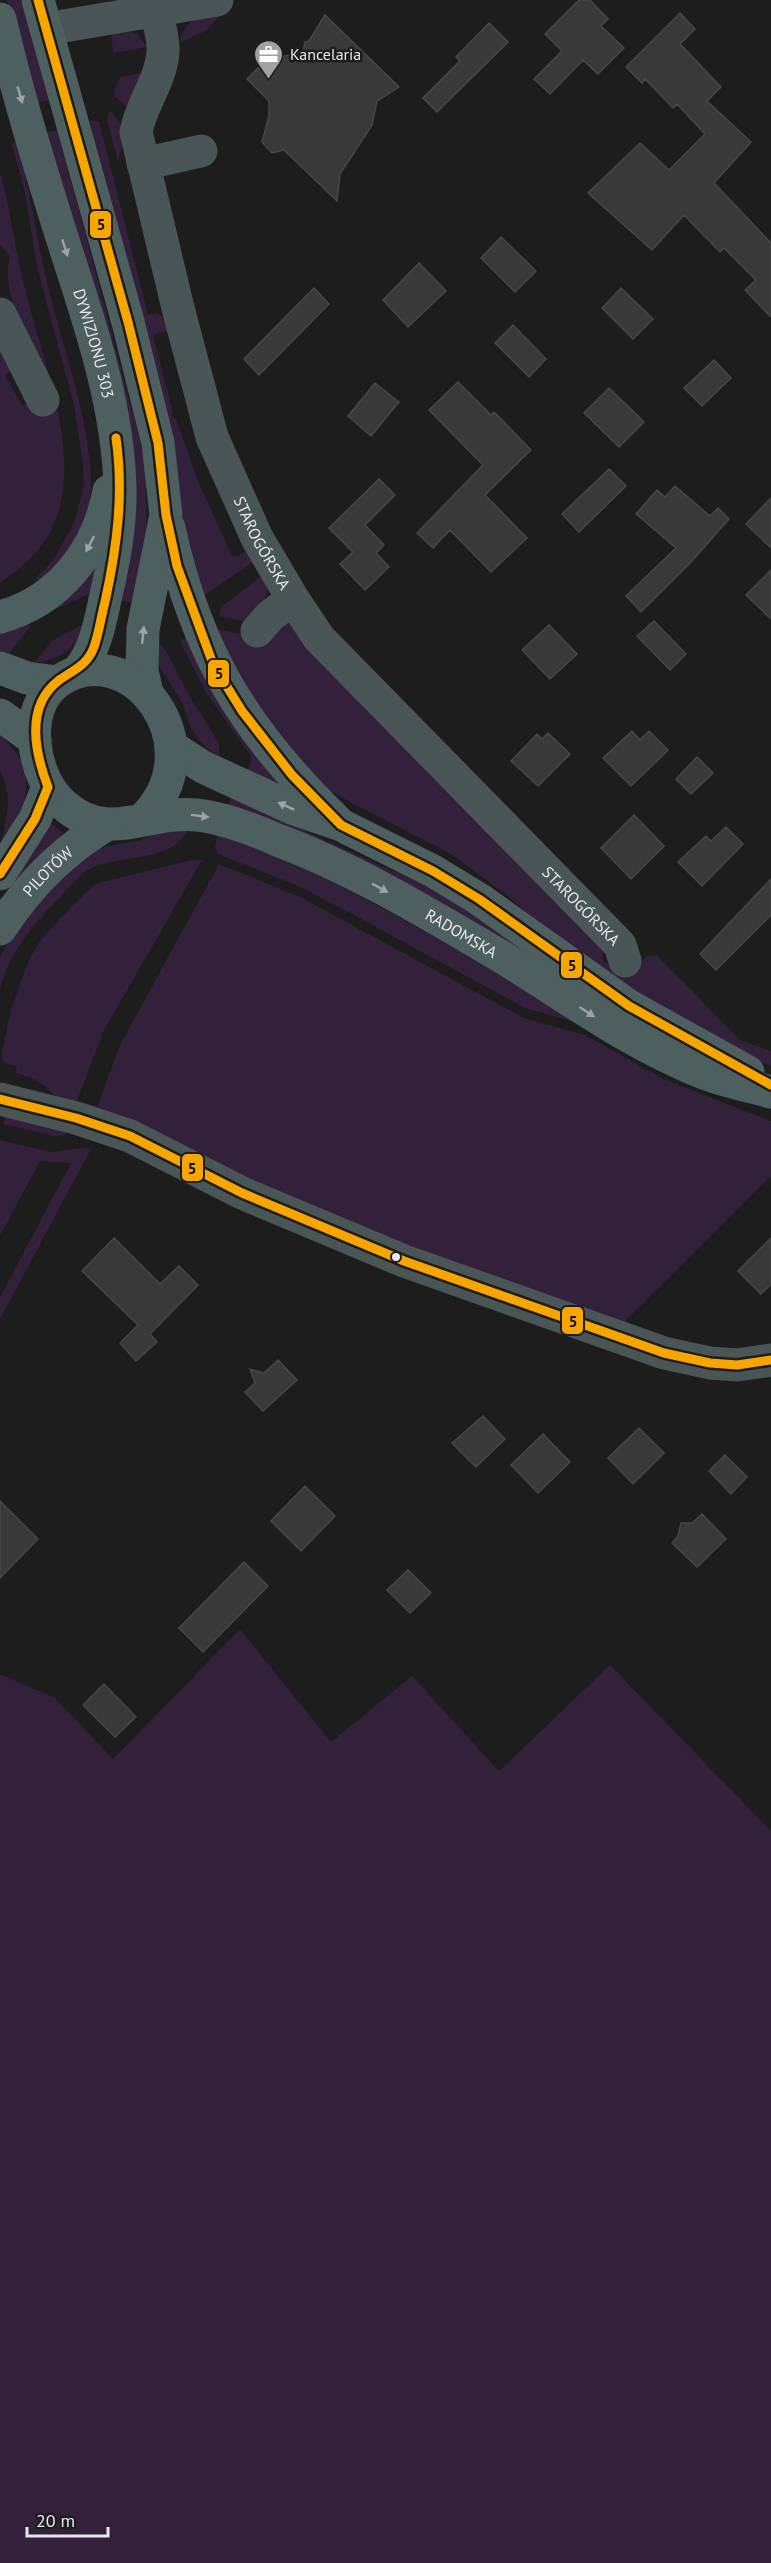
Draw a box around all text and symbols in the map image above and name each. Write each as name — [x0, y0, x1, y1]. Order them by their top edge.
office icon: Kancelaria — [253, 38, 285, 80]
place label: Kancelaria — [290, 44, 361, 64]
one-way arrow — [16, 86, 26, 104]
line badge: 5 — [89, 210, 112, 239]
text: 5 — [96, 214, 106, 234]
one-way arrow — [61, 239, 71, 257]
street label: DYWIZJONU 303 — [69, 286, 119, 400]
street label: STAROGÓRSKA — [230, 493, 295, 594]
one-way arrow — [85, 535, 95, 553]
one-way arrow — [138, 626, 148, 645]
line badge: 5 — [207, 659, 230, 688]
text: 5 — [214, 663, 224, 683]
one-way arrow — [277, 801, 295, 810]
one-way arrow — [191, 812, 210, 821]
street label: PILOTÓW — [18, 841, 77, 900]
street label: STAROGÓRSKA — [538, 862, 625, 950]
one-way arrow — [372, 883, 389, 893]
street label: RADOMSKA — [422, 904, 501, 962]
line badge: 5 — [560, 951, 583, 979]
text: 5 — [567, 955, 577, 975]
one-way arrow — [579, 1006, 595, 1017]
line badge: 5 — [181, 1153, 204, 1182]
text: 5 — [187, 1158, 197, 1178]
unlabelled marker — [390, 1251, 402, 1263]
line badge: 5 — [561, 1306, 584, 1335]
text: 5 — [568, 1311, 578, 1331]
scale bar — [27, 2500, 108, 2538]
text: 20 m — [36, 2509, 75, 2532]

